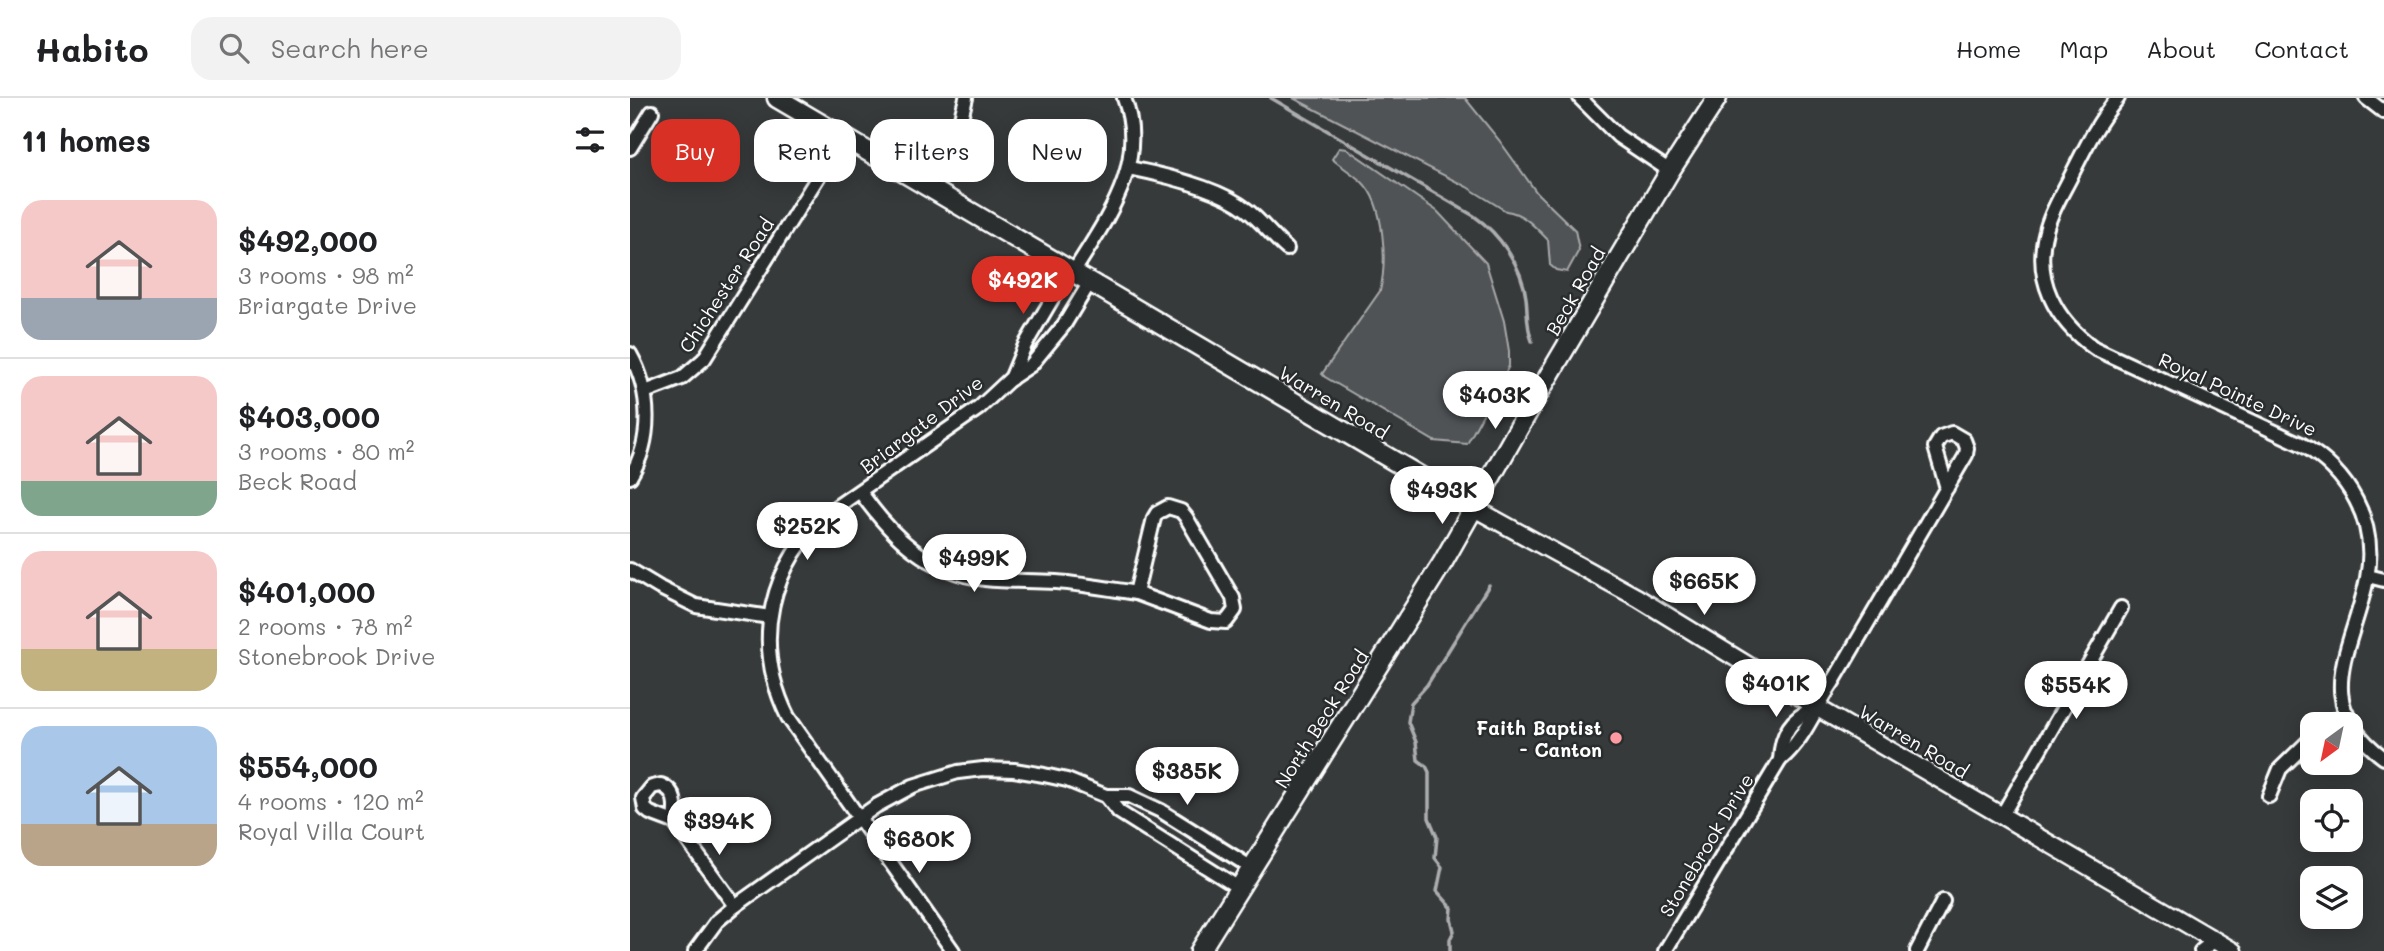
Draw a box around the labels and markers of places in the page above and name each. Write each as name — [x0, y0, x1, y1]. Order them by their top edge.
pin: $492K — [974, 256, 1072, 316]
pin: $403K — [1446, 372, 1544, 431]
pin: $493K — [1393, 466, 1491, 526]
pin: $252K — [758, 503, 856, 562]
pin: $499K — [925, 534, 1023, 594]
pin: $665K — [1655, 558, 1753, 617]
pin: $401K — [1727, 660, 1825, 719]
pin: $554K — [2027, 662, 2125, 721]
place label: Faith Baptist - Canton — [1476, 715, 1602, 762]
marker: Faith Baptist - Canton — [1608, 730, 1624, 746]
pin: $385K — [1138, 748, 1236, 807]
pin: $394K — [670, 798, 768, 857]
pin: $680K — [870, 816, 968, 875]

